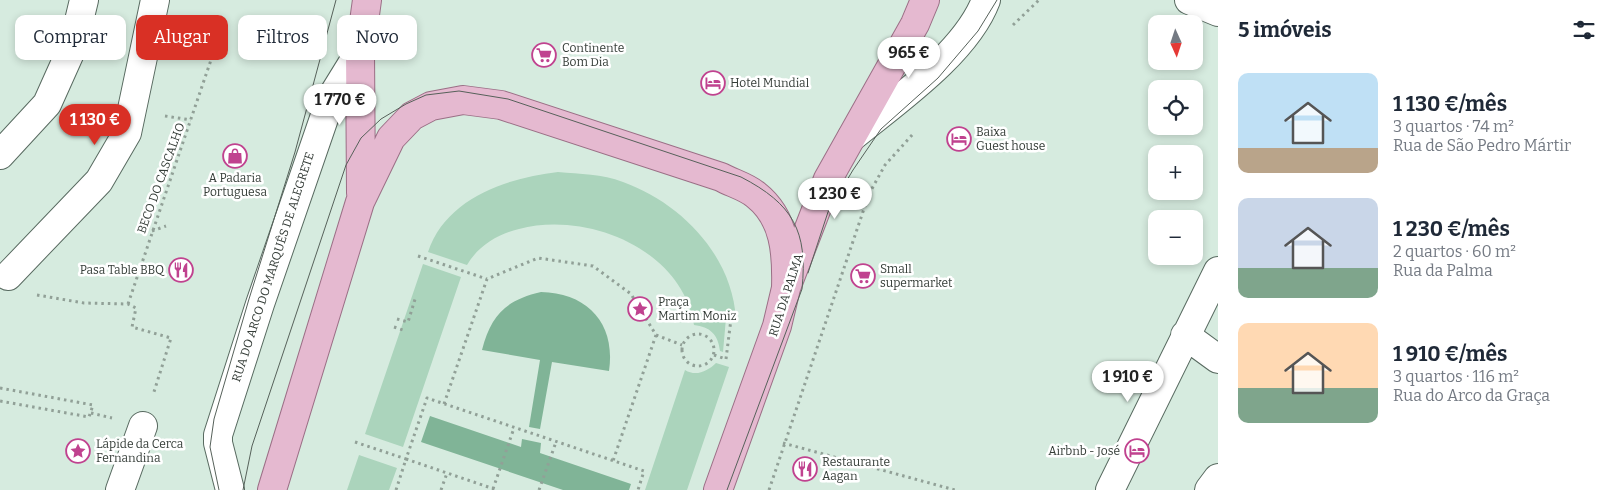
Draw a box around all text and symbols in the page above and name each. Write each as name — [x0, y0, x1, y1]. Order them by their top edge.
chip: Comprar — [15, 15, 126, 60]
chip: Alugar — [136, 15, 228, 60]
chip: Filtros — [238, 15, 327, 60]
chip: Novo — [337, 15, 417, 60]
north arrow — [1148, 15, 1202, 70]
map controls — [1148, 15, 1203, 265]
icon: filters — [1570, 16, 1598, 44]
text: 5 imóveis — [1238, 17, 1332, 43]
pin: 965 € — [874, 36, 944, 79]
place label: Continente Bom Dia — [562, 41, 624, 69]
supermarket icon: Continente Bom Dia — [531, 42, 557, 68]
text: 965 € — [888, 43, 930, 62]
hotel icon: Hotel Mundial — [700, 70, 726, 96]
place label: Hotel Mundial — [730, 76, 810, 90]
button: locate — [1148, 80, 1203, 135]
pin: 1 770 € — [294, 84, 386, 126]
text: 1 770 € — [314, 90, 366, 109]
text: 1 130 €/mês — [1393, 91, 1507, 117]
icon: home — [1278, 93, 1338, 153]
pin: 1 130 € — [49, 104, 141, 146]
text: 1 130 € — [70, 110, 120, 129]
text: 3 quartos · 74 m² — [1393, 117, 1514, 136]
street label: BECO DO CASCALHO — [134, 121, 188, 235]
place label: Baixa Guest house — [976, 125, 1045, 153]
hotel icon: Baixa Guest house — [946, 126, 972, 152]
text: Rua de São Pedro Mártir — [1393, 136, 1571, 155]
shop icon: A Padaria Portuguesa — [222, 143, 248, 169]
button: + — [1148, 145, 1203, 200]
street label: RUA DO ARCO DO MARQUÊS DE ALEGRETE — [228, 150, 317, 384]
place label: A Padaria Portuguesa — [203, 171, 267, 199]
pin: 1 230 € — [789, 178, 881, 220]
text: 1 230 € — [809, 184, 861, 203]
button: − — [1148, 210, 1203, 265]
text: 1 230 €/mês — [1393, 216, 1510, 242]
icon: home — [1278, 218, 1338, 278]
text: 2 quartos · 60 m² — [1393, 242, 1516, 261]
street label: RUA DA PALMA — [766, 251, 806, 338]
restaurant icon: Pasa Table BBQ — [168, 257, 194, 283]
text: Rua da Palma — [1393, 261, 1493, 280]
place label: Small supermarket — [880, 262, 953, 290]
place label: Pasa Table BBQ — [80, 263, 165, 277]
supermarket icon: Small supermarket — [850, 263, 876, 289]
place label: Praça Martim Moniz — [658, 295, 737, 323]
place icon: Praça Martim Moniz — [627, 296, 653, 322]
text: 1 910 €/mês — [1393, 341, 1507, 367]
icon: home — [1278, 343, 1338, 403]
pin: 1 910 € — [1082, 360, 1174, 403]
text: 1 910 € — [1103, 367, 1153, 386]
text: 3 quartos · 116 m² — [1393, 367, 1519, 386]
text: Rua do Arco da Graça — [1393, 386, 1550, 405]
place label: Lápide da Cerca Fernandina — [96, 437, 184, 465]
place icon: Lápide da Cerca Fernandina — [65, 438, 91, 464]
hotel icon: Airbnb - José — [1124, 438, 1150, 464]
place label: Airbnb - José — [1048, 444, 1120, 458]
place label: Restaurante Aagan — [822, 455, 890, 483]
restaurant icon: Restaurante Aagan — [792, 456, 818, 482]

